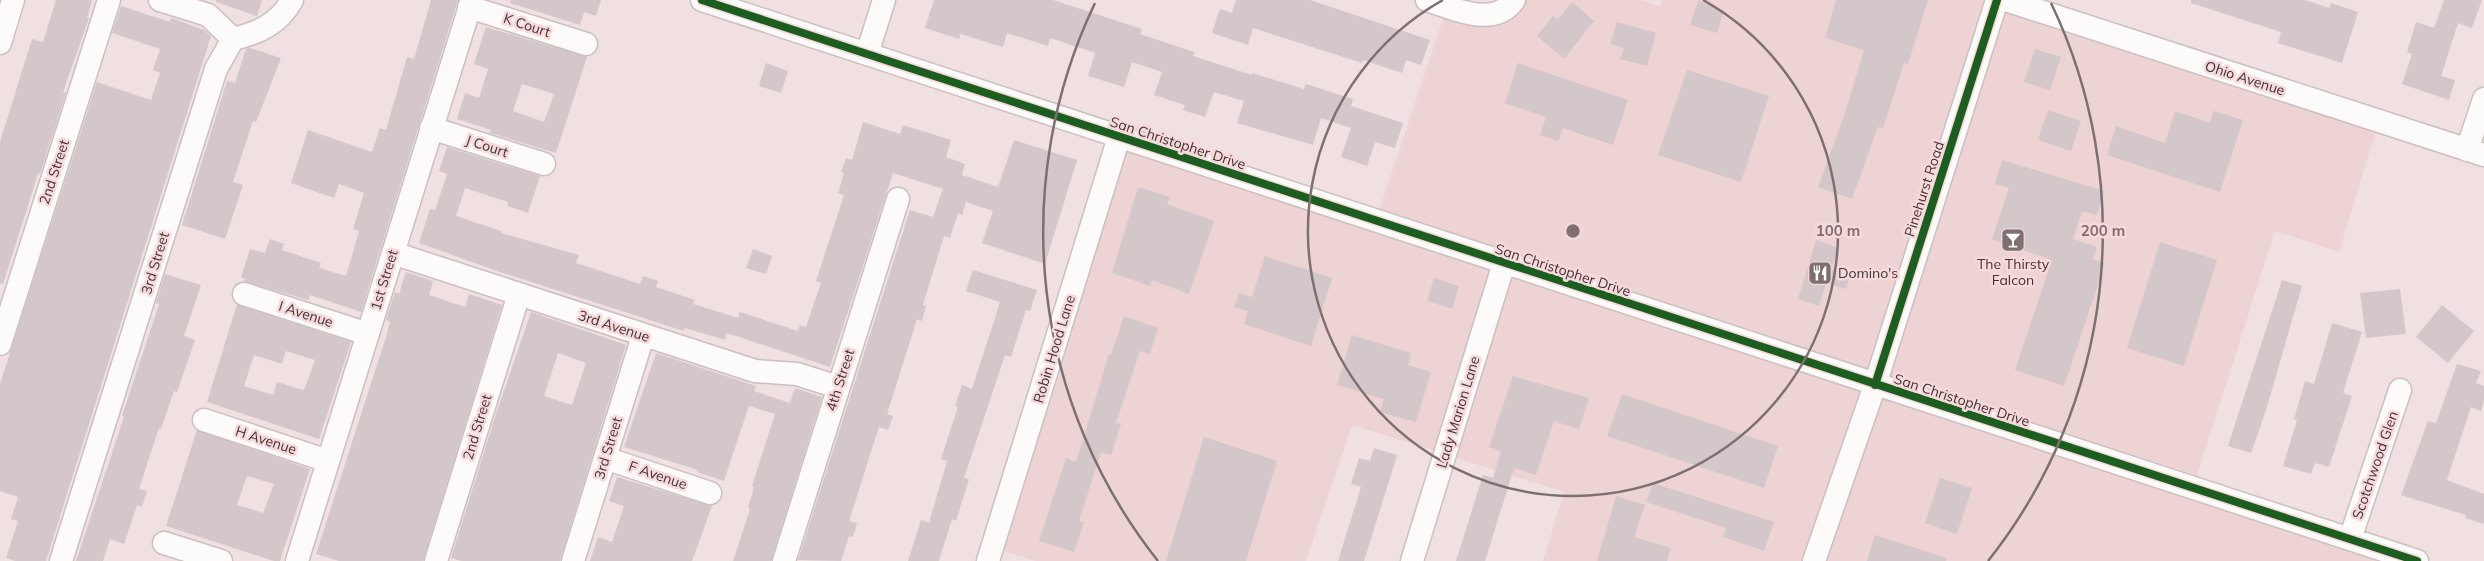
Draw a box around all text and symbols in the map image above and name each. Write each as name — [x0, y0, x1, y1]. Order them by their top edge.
street label: K Court — [501, 9, 553, 41]
street label: Ohio Avenue — [2203, 57, 2287, 99]
street label: San Christopher Drive — [1108, 113, 1248, 173]
street label: J Court — [463, 131, 511, 161]
street label: 2nd Street — [35, 137, 73, 207]
street label: Pinehurst Road — [1900, 139, 1948, 239]
text: 100 m — [1816, 221, 1860, 240]
text: 200 m — [2081, 221, 2125, 240]
centre of rings — [1564, 222, 1582, 240]
bar icon: The Thirsty Falcon — [2000, 227, 2026, 253]
street label: 3rd Street — [137, 230, 173, 296]
street label: San Christopher Drive — [1493, 240, 1633, 300]
street label: 1st Street — [366, 247, 402, 313]
place label: The Thirsty Falcon — [1977, 255, 2050, 289]
restaurant icon: Domino's — [1807, 260, 1833, 286]
place label: Domino's — [1838, 264, 1898, 282]
street label: Robin Hood Lane — [1029, 293, 1079, 405]
street label: I Avenue — [277, 297, 335, 331]
street label: 3rd Avenue — [576, 306, 652, 346]
street label: 4th Street — [822, 347, 858, 413]
street label: Lady Marion Lane — [1432, 354, 1484, 470]
street label: San Christopher Drive — [1892, 370, 2032, 430]
street label: 2nd Street — [459, 392, 495, 462]
street label: Scotchwood Glen — [2348, 409, 2402, 521]
street label: 3rd Street — [590, 415, 626, 481]
street label: H Avenue — [233, 422, 299, 458]
street label: F Avenue — [627, 457, 689, 493]

